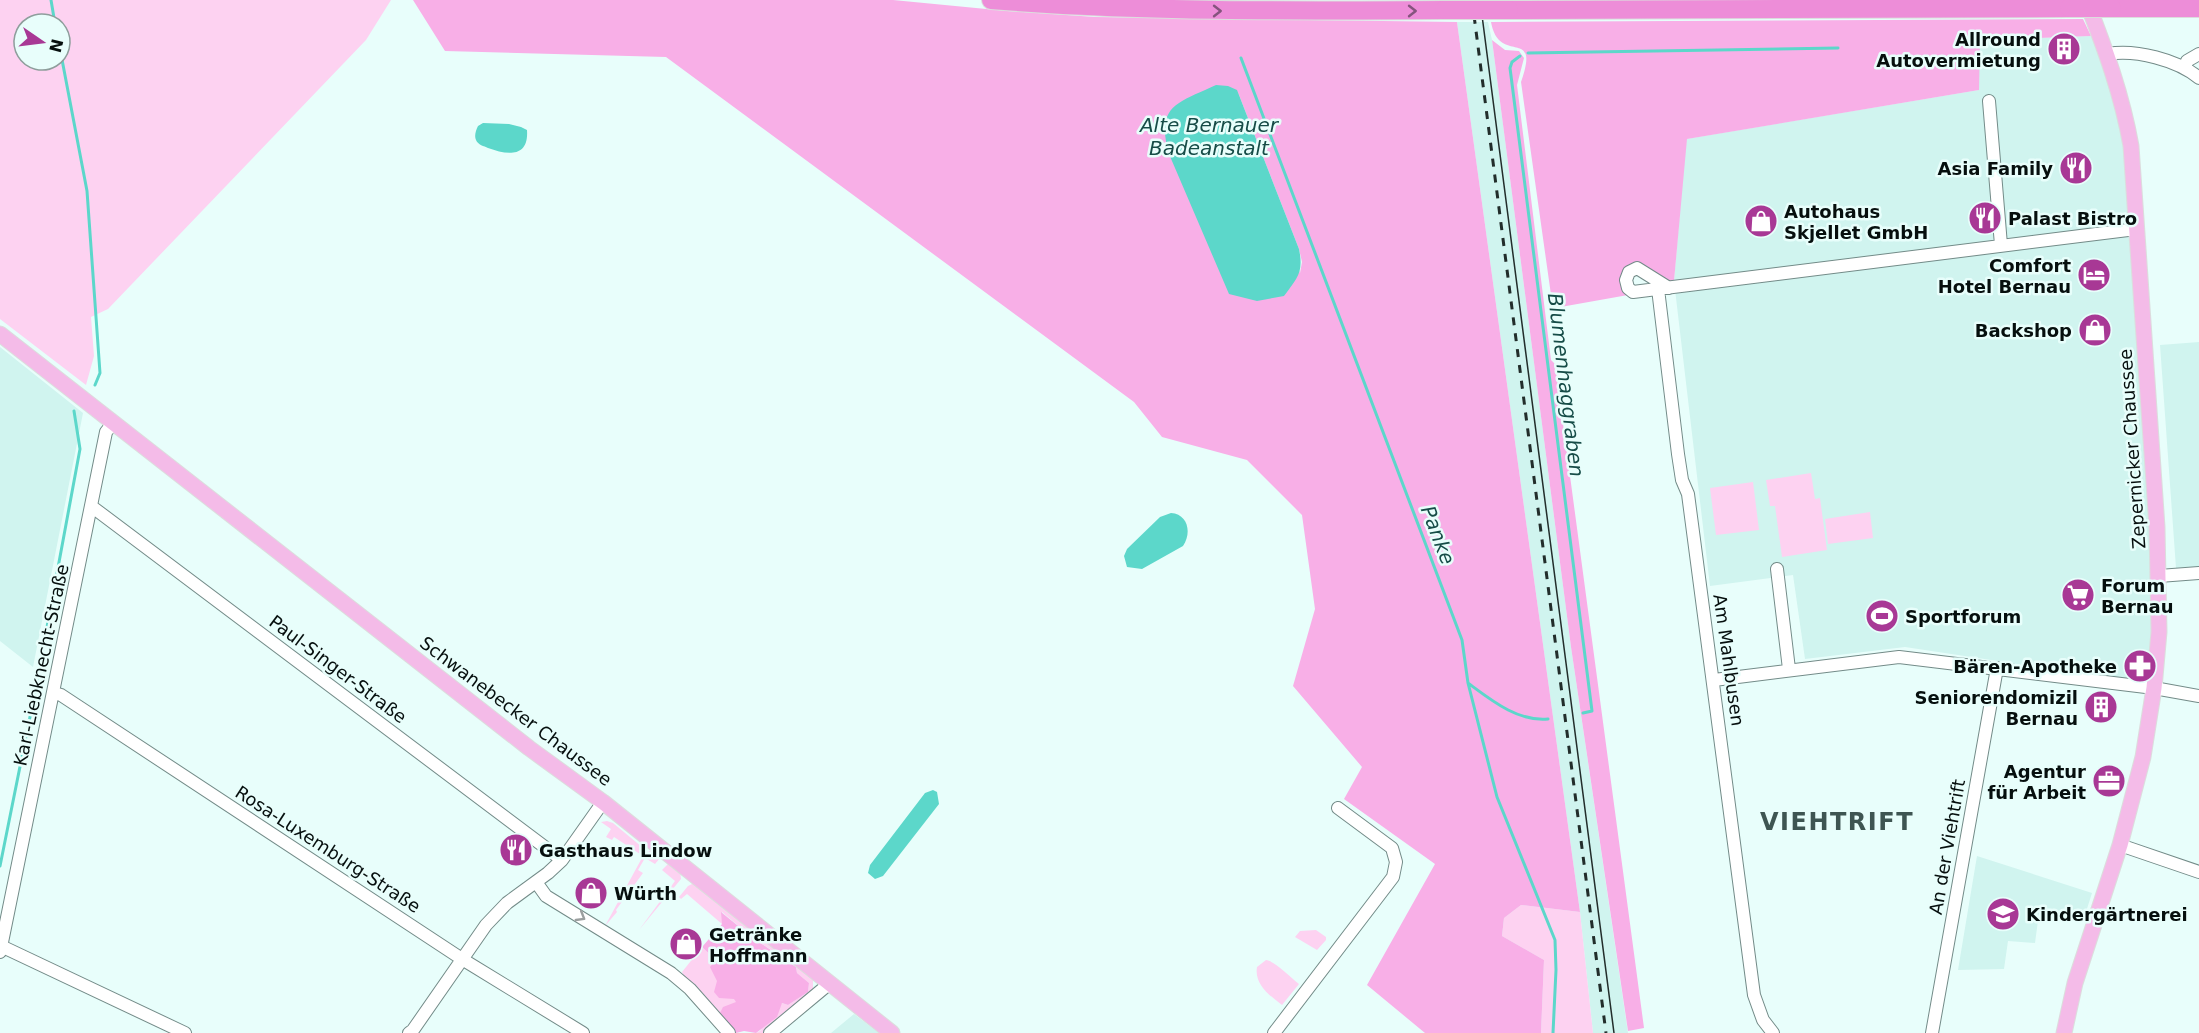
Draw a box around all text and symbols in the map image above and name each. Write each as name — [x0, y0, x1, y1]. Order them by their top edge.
one-way arrow — [1212, 5, 1221, 17]
one-way arrow — [1407, 5, 1416, 17]
north arrow — [12, 12, 72, 72]
place label: Allround Autovermietung — [1876, 29, 2041, 71]
building icon: Allround Autovermietung — [2046, 31, 2082, 67]
text: N — [45, 37, 67, 54]
water label: Alte Bernauer Badeanstalt — [1138, 113, 1280, 160]
restaurant icon: Asia Family — [2058, 150, 2094, 186]
place label: Asia Family — [1938, 158, 2053, 179]
restaurant icon: Palast Bistro — [1967, 200, 2003, 236]
place label: Autohaus Skjellet GmbH — [1784, 201, 1928, 243]
shop icon: Autohaus Skjellet GmbH — [1743, 203, 1779, 239]
place label: Palast Bistro — [2008, 208, 2137, 229]
place label: Comfort Hotel Bernau — [1938, 255, 2071, 297]
hotel icon: Comfort Hotel Bernau — [2076, 257, 2112, 293]
water label: Blumenhaggraben — [1543, 292, 1589, 478]
shop icon: Backshop — [2077, 312, 2113, 348]
place label: Backshop — [1975, 320, 2072, 341]
street label: Zepernicker Chaussee — [2115, 348, 2149, 550]
water label: Panke — [1416, 502, 1460, 568]
street label: Karl-Liebknecht-Straße — [9, 562, 73, 768]
place label: Forum Bernau — [2101, 575, 2174, 617]
supermarket icon: Forum Bernau — [2060, 577, 2096, 613]
street label: Am Mahlbusen — [1709, 593, 1749, 727]
sports icon: Sportforum — [1864, 598, 1900, 634]
place label: Sportforum — [1905, 606, 2021, 627]
street label: Paul-Singer-Straße — [265, 611, 411, 727]
street label: Schwanebecker Chaussee — [416, 632, 616, 790]
pharmacy icon: Bären-Apotheke — [2122, 648, 2158, 684]
place label: Bären-Apotheke — [1953, 656, 2117, 677]
place label: Seniorendomizil Bernau — [1915, 687, 2078, 729]
building icon: Seniorendomizil Bernau — [2083, 689, 2119, 725]
place label: Agentur für Arbeit — [1988, 761, 2086, 803]
office icon: Agentur für Arbeit — [2091, 763, 2127, 799]
street label: An der Viehtrift — [1925, 778, 1969, 916]
street label: Rosa-Luxemburg-Straße — [231, 781, 425, 917]
district label: VIEHTRIFT — [1760, 808, 1914, 836]
restaurant icon: Gasthaus Lindow — [498, 832, 534, 868]
place label: Gasthaus Lindow — [539, 840, 712, 861]
shop icon: Würth — [573, 875, 609, 911]
place label: Würth — [614, 883, 677, 904]
school or university icon: Kindergärtnerei — [1985, 896, 2021, 932]
place label: Kindergärtnerei — [2026, 904, 2188, 925]
one-way arrow — [575, 910, 586, 921]
place label: Getränke Hoffmann — [709, 924, 808, 966]
shop icon: Getränke Hoffmann — [668, 926, 704, 962]

